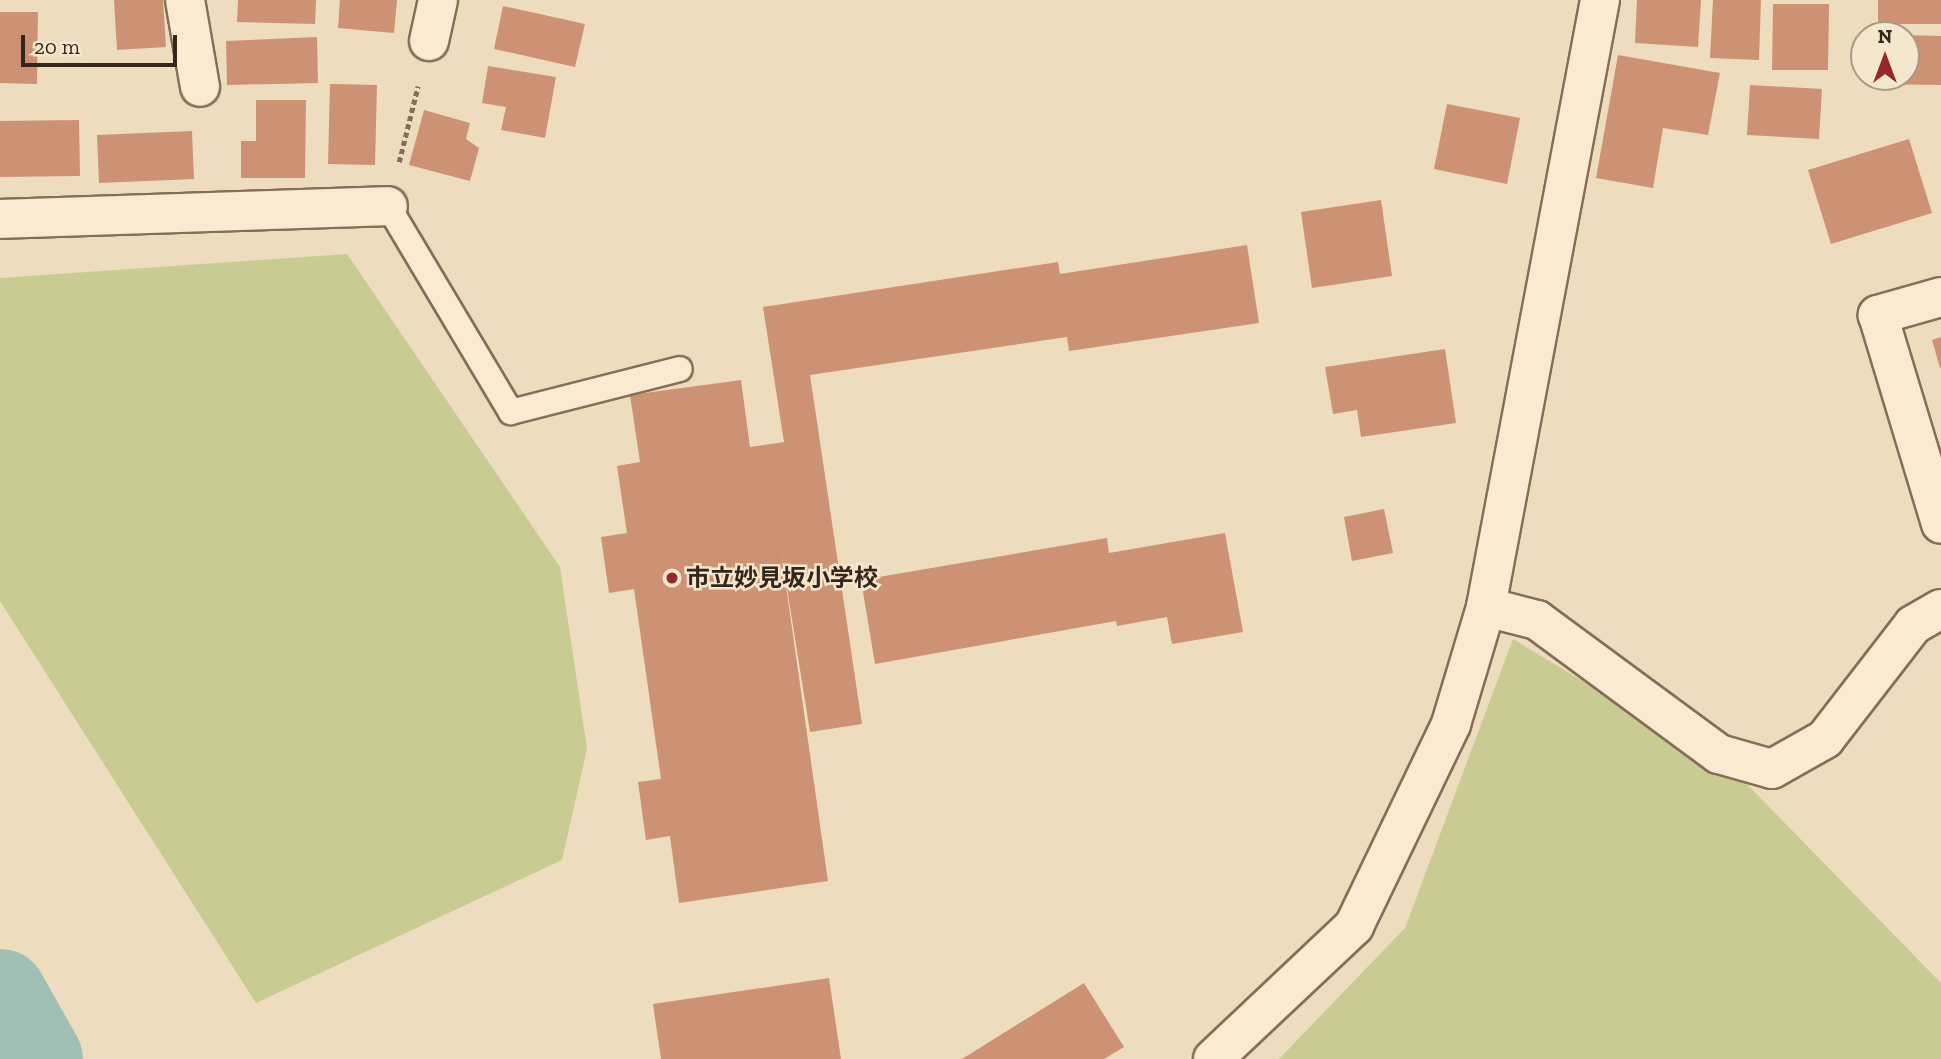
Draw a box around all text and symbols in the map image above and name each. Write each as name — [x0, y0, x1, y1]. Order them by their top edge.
scale bar — [24, 21, 180, 65]
north arrow — [1850, 21, 1920, 91]
text: N — [1878, 25, 1892, 48]
text: 20 m — [34, 34, 80, 59]
place label: 市立妙見坂小学校 — [686, 564, 878, 592]
marker: 市立妙見坂小学校 — [664, 570, 680, 586]

